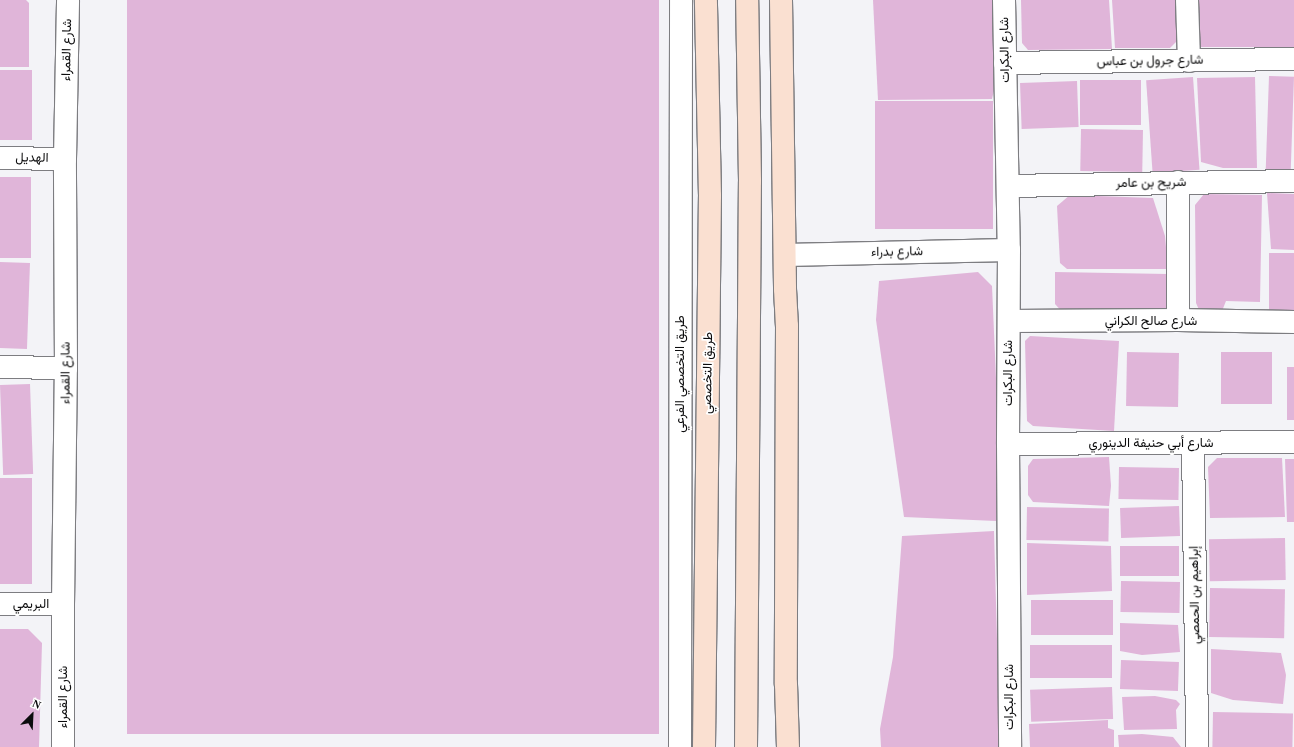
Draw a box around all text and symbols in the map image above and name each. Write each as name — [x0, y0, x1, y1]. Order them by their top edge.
street label: شارع البكرات — [997, 17, 1013, 83]
street label: شارع القمراء — [59, 19, 75, 81]
street label: شارع جرول بن عباس — [1096, 52, 1204, 70]
street label: الهديل — [15, 150, 49, 166]
street label: شريح بن عامر — [1115, 175, 1187, 191]
street label: شارع بدراء — [871, 244, 923, 260]
street label: شارع صالح الكراني — [1105, 313, 1197, 329]
street label: طريق التخصصي الفرعي — [672, 315, 688, 433]
street label: طريق التخصصي — [699, 332, 717, 414]
street label: شارع البكرات — [1000, 340, 1016, 406]
street label: شارع القمراء — [58, 342, 74, 404]
street label: شارع أبي حنيفة الدينوري — [1089, 435, 1213, 451]
street label: إبراهيم بن الحمصي — [1186, 546, 1204, 644]
street label: البريمي — [13, 596, 49, 612]
street label: شارع البكرات — [1001, 664, 1017, 730]
street label: شارع القمراء — [55, 666, 71, 728]
north arrow — [12, 695, 52, 735]
text: N — [31, 697, 43, 711]

